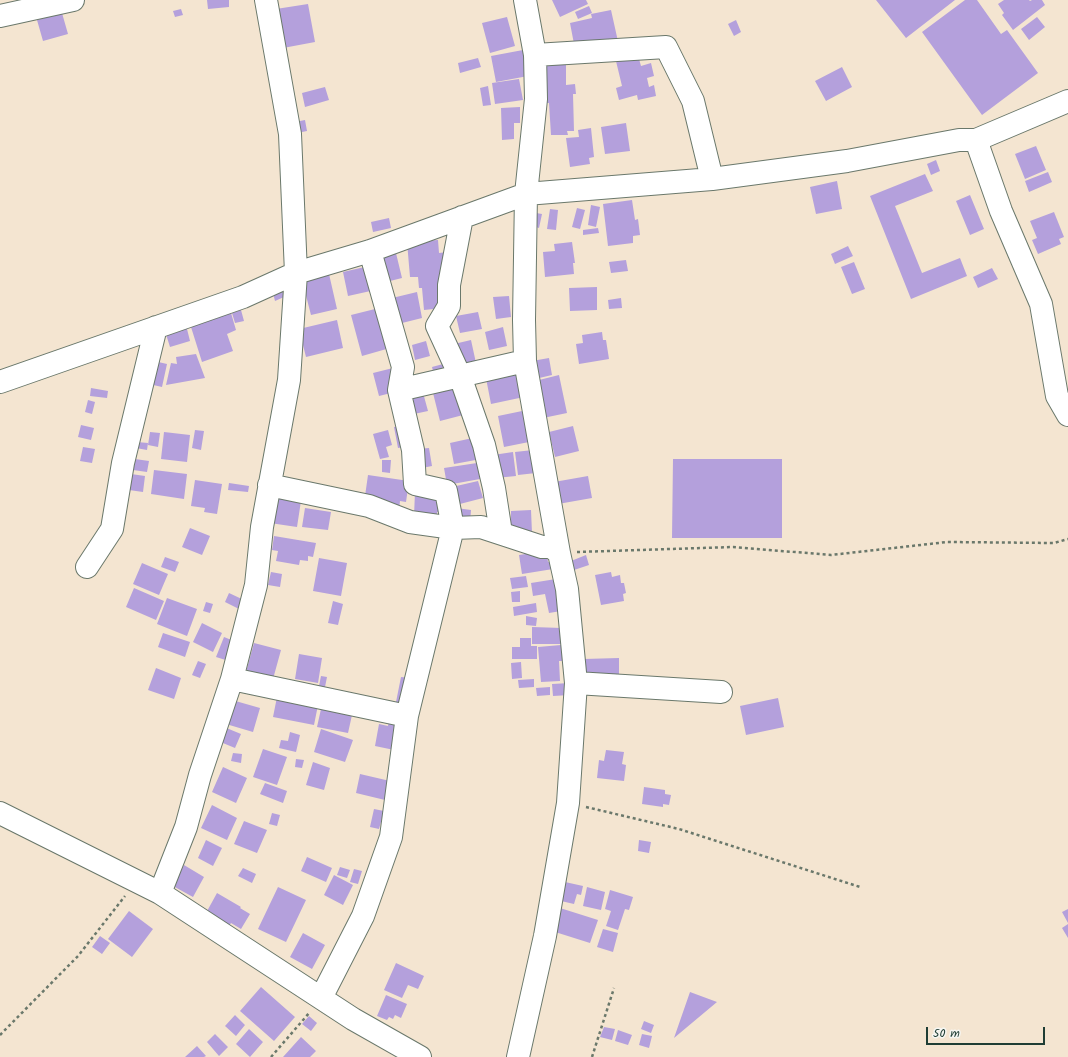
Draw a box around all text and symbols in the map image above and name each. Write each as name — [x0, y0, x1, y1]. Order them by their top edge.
scale bar — [928, 1019, 1047, 1045]
text: 50 m — [933, 1024, 960, 1043]

